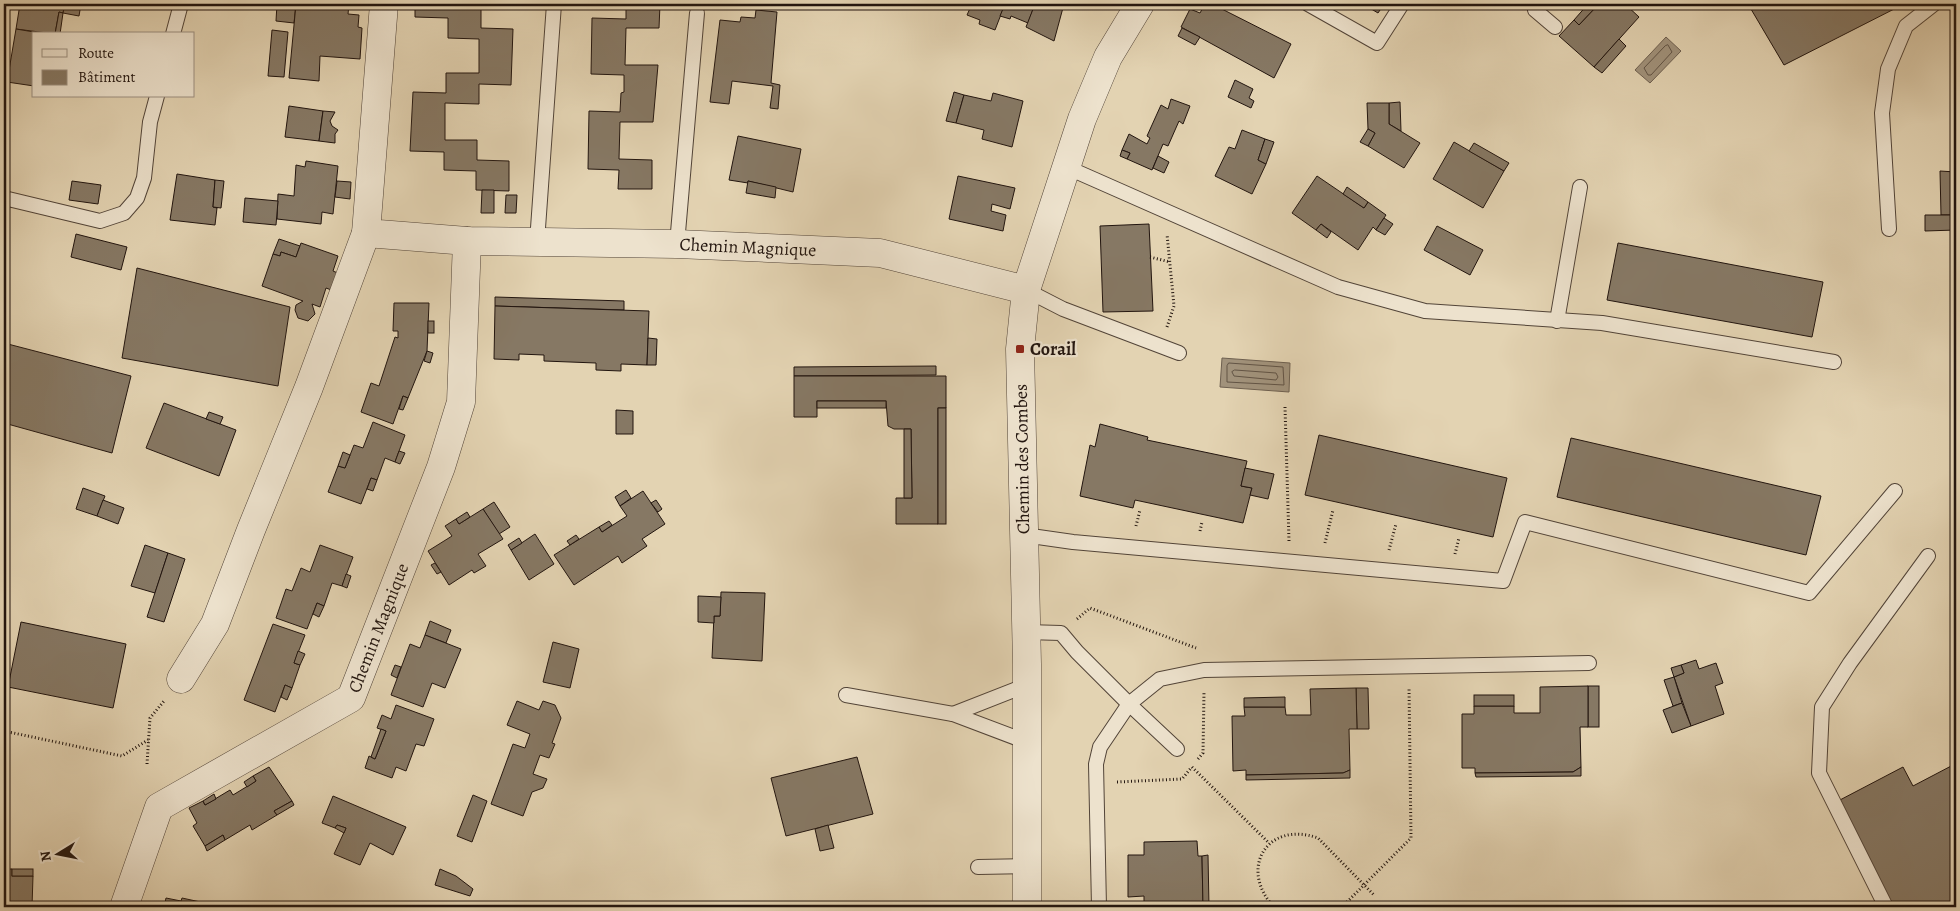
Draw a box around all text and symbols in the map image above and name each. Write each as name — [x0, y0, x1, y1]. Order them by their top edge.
legend — [32, 32, 195, 98]
text: Route — [78, 43, 114, 63]
text: Bâtiment — [78, 67, 136, 87]
street label: Chemin Magnique — [679, 232, 817, 262]
place label: Corail — [1030, 337, 1076, 361]
marker: Corail — [1014, 343, 1026, 355]
street label: Chemin des Combes — [1009, 384, 1035, 534]
street label: Chemin Magnique — [342, 560, 414, 696]
north arrow — [32, 828, 82, 878]
text: N — [35, 849, 56, 863]

